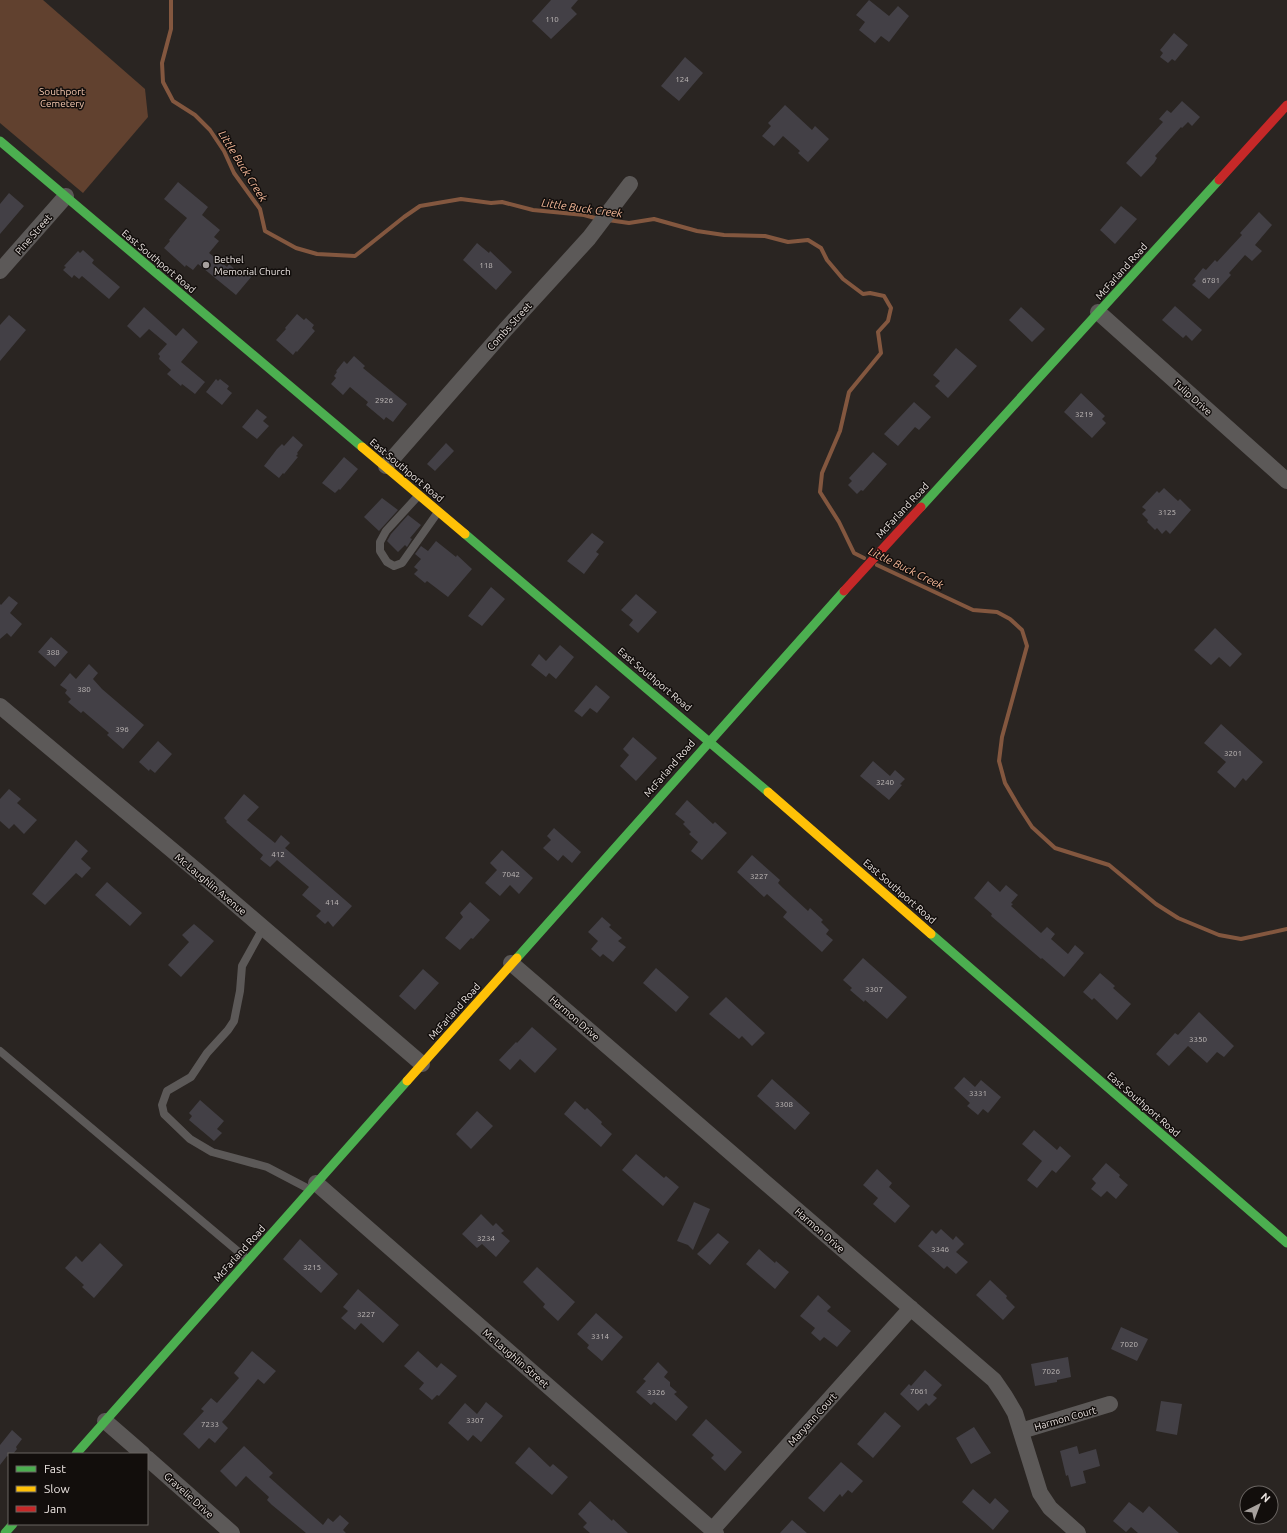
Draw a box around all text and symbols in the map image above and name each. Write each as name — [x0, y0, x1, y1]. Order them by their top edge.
house number: 110 — [545, 15, 559, 24]
house number: 124 — [675, 75, 689, 84]
park label: Southport Cemetery — [39, 86, 85, 109]
water label: Little Buck Creek — [216, 128, 270, 204]
water label: Little Buck Creek — [541, 196, 624, 220]
street label: Pine Street — [13, 212, 54, 257]
street label: East Southport Road — [120, 227, 198, 295]
street label: McFarland Road — [1093, 241, 1150, 302]
place label: Bethel Memorial Church — [214, 254, 291, 277]
marker: Bethel Memorial Church — [201, 260, 211, 270]
house number: 118 — [479, 261, 493, 270]
house number: 6781 — [1202, 276, 1220, 285]
street label: Combs Street — [485, 300, 534, 353]
street label: Tulip Drive — [1171, 377, 1214, 417]
house number: 2926 — [375, 396, 394, 405]
house number: 3219 — [1075, 410, 1093, 419]
street label: East Southport Road — [368, 436, 446, 504]
street label: McFarland Road — [874, 480, 931, 540]
house number: 3125 — [1158, 508, 1176, 517]
water label: Little Buck Creek — [867, 545, 946, 591]
street label: East Southport Road — [616, 645, 694, 713]
house number: 388 — [46, 648, 60, 657]
house number: 380 — [77, 685, 91, 694]
house number: 396 — [115, 725, 129, 734]
street label: McFarland Road — [642, 738, 697, 799]
house number: 3201 — [1224, 749, 1242, 758]
house number: 3240 — [876, 778, 895, 787]
house number: 412 — [271, 850, 285, 859]
street label: Mc Laughlin Avenue — [173, 851, 249, 917]
street label: East Southport Road — [861, 857, 938, 926]
house number: 7042 — [502, 870, 520, 879]
house number: 3227 — [750, 872, 768, 881]
house number: 414 — [325, 898, 339, 907]
street label: McFarland Road — [426, 981, 483, 1042]
house number: 3307 — [865, 985, 883, 994]
street label: Harmon Drive — [548, 994, 602, 1043]
house number: 3350 — [1189, 1035, 1208, 1044]
street label: East Southport Road — [1105, 1070, 1182, 1139]
house number: 3331 — [969, 1089, 987, 1098]
house number: 3308 — [775, 1100, 794, 1109]
street label: Harmon Drive — [793, 1206, 847, 1255]
street label: McFarland Road — [211, 1223, 268, 1284]
house number: 3234 — [477, 1234, 496, 1243]
house number: 3346 — [931, 1245, 950, 1254]
house number: 3215 — [303, 1263, 321, 1272]
house number: 3227 — [357, 1310, 375, 1319]
street label: Mc Laughlin Street — [480, 1327, 551, 1390]
house number: 3314 — [591, 1332, 610, 1341]
house number: 7020 — [1120, 1340, 1139, 1349]
house number: 7026 — [1042, 1367, 1061, 1376]
house number: 7061 — [910, 1387, 928, 1396]
house number: 3326 — [647, 1388, 666, 1397]
street label: Maryann Court — [786, 1391, 839, 1448]
street label: Harmon Court — [1033, 1404, 1097, 1433]
house number: 3307 — [466, 1416, 484, 1425]
house number: 7233 — [201, 1420, 219, 1429]
legend — [8, 1453, 148, 1525]
text: Fast — [44, 1462, 66, 1475]
street label: Gravelie Drive — [162, 1470, 216, 1520]
text: Slow — [44, 1482, 70, 1495]
north arrow — [1239, 1485, 1279, 1525]
text: N — [1259, 1490, 1273, 1505]
text: Jam — [44, 1502, 66, 1515]

